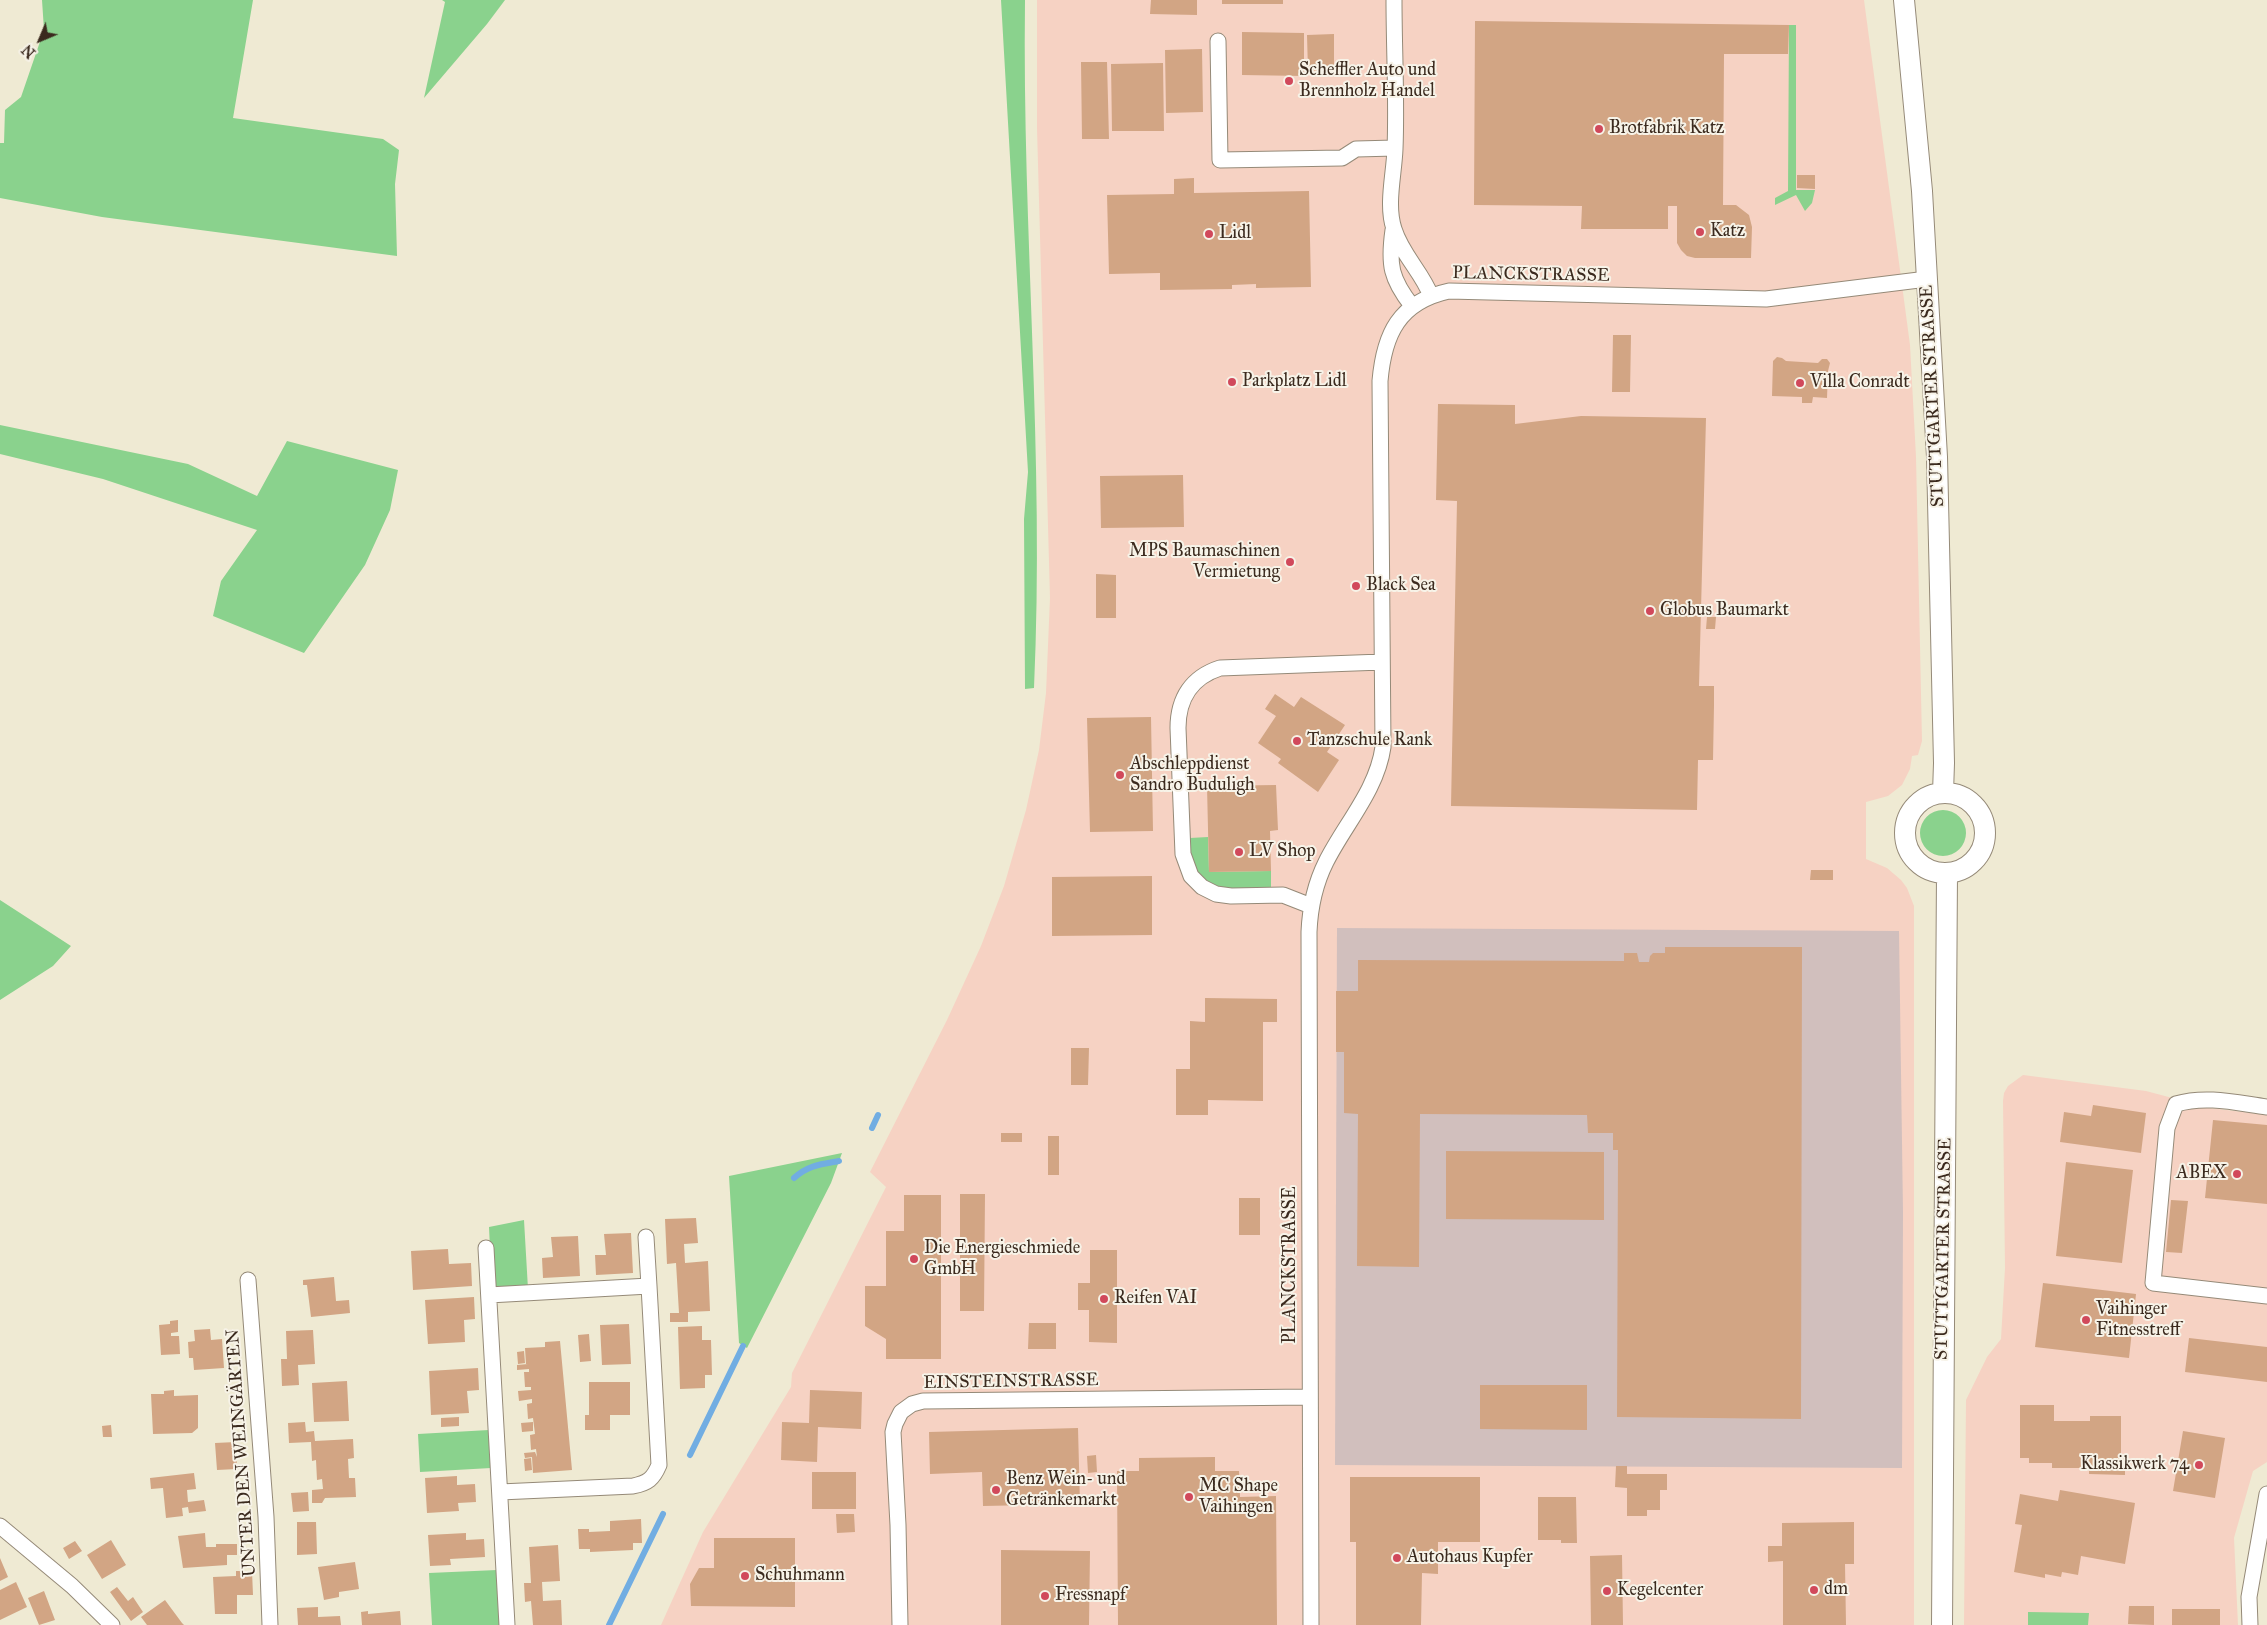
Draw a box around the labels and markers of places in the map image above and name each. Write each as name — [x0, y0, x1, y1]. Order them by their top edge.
place label: Scheffler Auto und Brennholz Handel — [1299, 60, 1436, 102]
marker: Scheffler Auto und Brennholz Handel — [1283, 75, 1295, 87]
place label: Brotfabrik Katz — [1609, 118, 1724, 140]
marker: Brotfabrik Katz — [1593, 123, 1605, 135]
place label: Katz — [1710, 221, 1745, 243]
place label: Lidl — [1219, 223, 1251, 245]
marker: Katz — [1694, 226, 1706, 238]
marker: Lidl — [1203, 228, 1215, 240]
place label: Parkplatz Lidl — [1242, 371, 1347, 393]
place label: Villa Conradt — [1810, 372, 1910, 394]
marker: Parkplatz Lidl — [1226, 376, 1238, 388]
marker: Villa Conradt — [1794, 377, 1806, 389]
place label: MPS Baumaschinen Vermietung — [1129, 541, 1280, 584]
marker: MPS Baumaschinen Vermietung — [1284, 556, 1296, 568]
place label: Black Sea — [1366, 575, 1436, 597]
marker: Black Sea — [1350, 580, 1362, 592]
place label: Globus Baumarkt — [1660, 600, 1789, 622]
marker: Globus Baumarkt — [1644, 605, 1656, 617]
place label: Tanzschule Rank — [1307, 730, 1432, 752]
marker: Tanzschule Rank — [1291, 735, 1303, 747]
place label: Abschleppdienst Sandro Buduligh — [1130, 754, 1255, 796]
marker: Abschleppdienst Sandro Buduligh — [1114, 769, 1126, 781]
place label: LV Shop — [1249, 841, 1316, 863]
marker: LV Shop — [1233, 846, 1245, 858]
place label: ABEX — [2176, 1163, 2227, 1185]
marker: ABEX — [2231, 1168, 2243, 1180]
place label: Die Energieschmiede GmbH — [924, 1238, 1080, 1280]
marker: Die Energieschmiede GmbH — [908, 1253, 920, 1265]
place label: Reifen VAI — [1114, 1288, 1197, 1310]
marker: Reifen VAI — [1098, 1293, 1110, 1305]
place label: Vaihinger Fitnesstreff — [2096, 1299, 2181, 1342]
marker: Vaihinger Fitnesstreff — [2080, 1314, 2092, 1326]
place label: Klassikwerk 74 — [2080, 1454, 2189, 1476]
marker: Klassikwerk 74 — [2193, 1459, 2205, 1471]
place label: Benz Wein- und Getränkemarkt — [1006, 1469, 1126, 1512]
place label: MC Shape Vaihingen — [1199, 1476, 1278, 1518]
marker: Benz Wein- und Getränkemarkt — [990, 1484, 1002, 1496]
marker: MC Shape Vaihingen — [1183, 1491, 1195, 1503]
place label: Autohaus Kupfer — [1407, 1547, 1533, 1569]
marker: Autohaus Kupfer — [1391, 1552, 1403, 1564]
place label: Schuhmann — [755, 1565, 845, 1587]
marker: Schuhmann — [739, 1570, 751, 1582]
place label: dm — [1824, 1579, 1848, 1601]
place label: Kegelcenter — [1617, 1580, 1703, 1602]
marker: dm — [1808, 1584, 1820, 1596]
place label: Fressnapf — [1055, 1585, 1126, 1607]
marker: Kegelcenter — [1601, 1585, 1613, 1597]
marker: Fressnapf — [1039, 1590, 1051, 1602]

